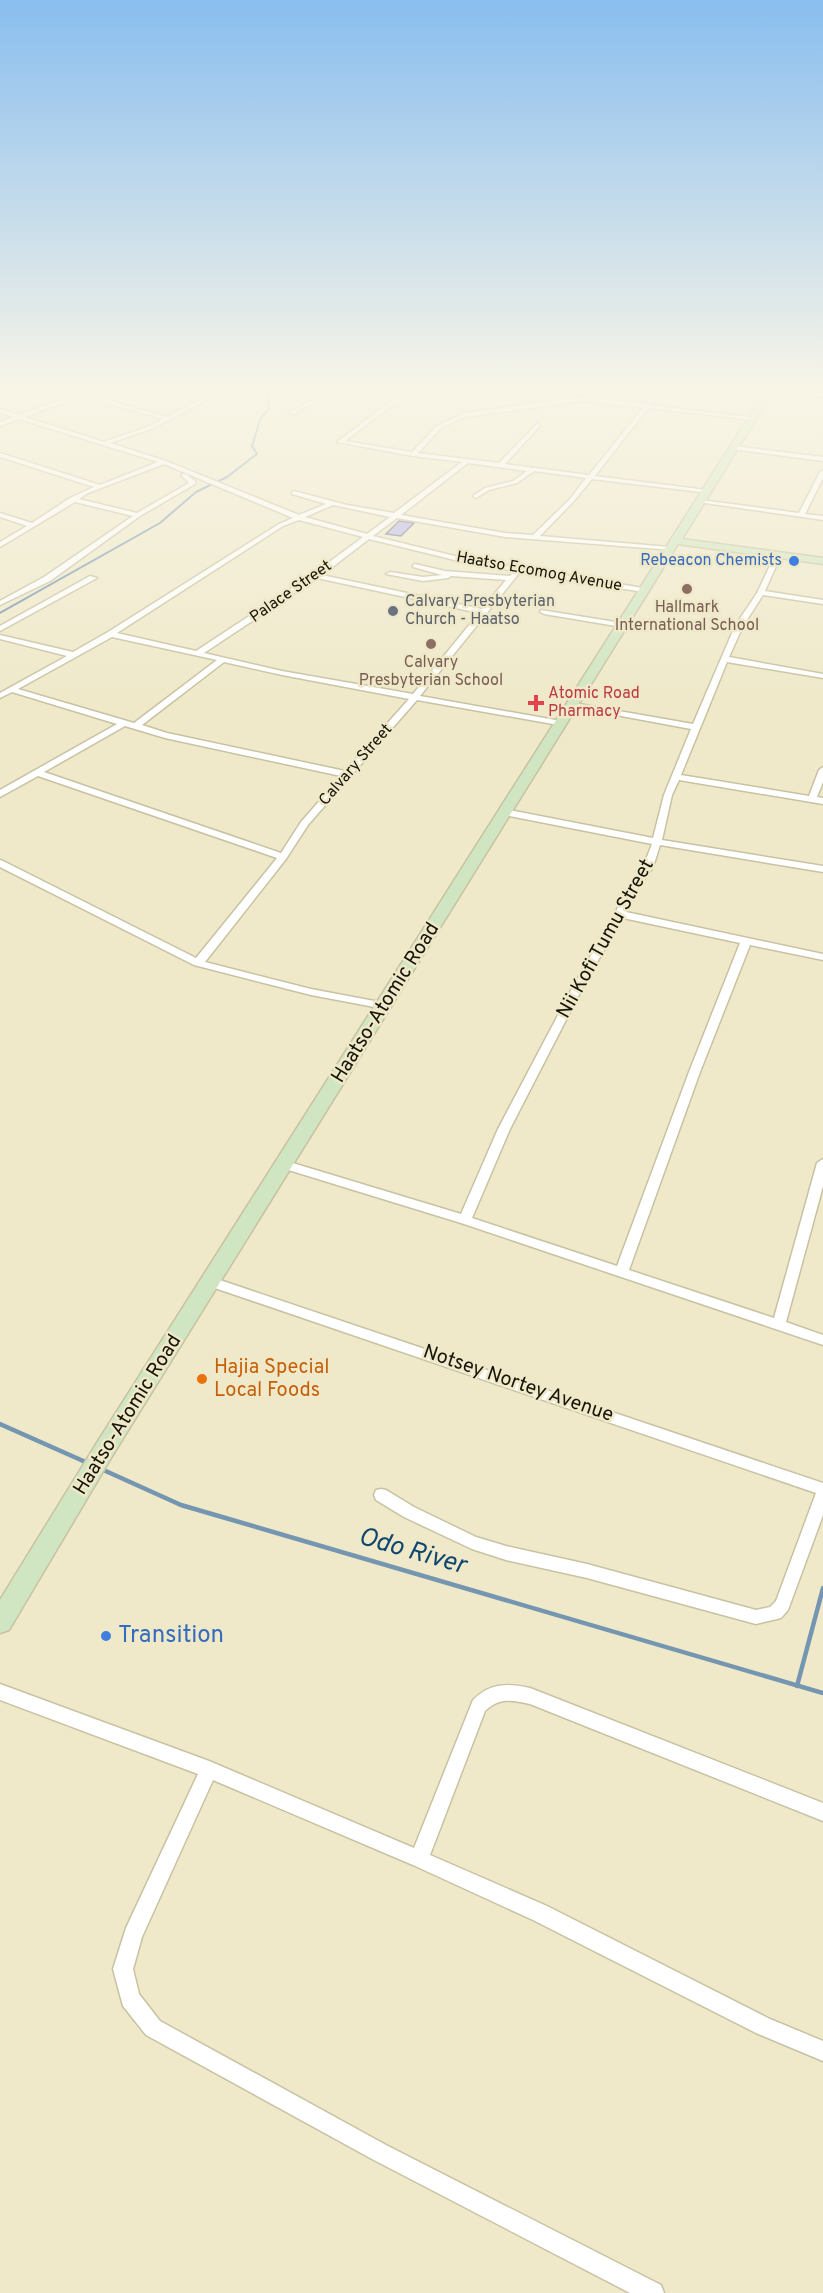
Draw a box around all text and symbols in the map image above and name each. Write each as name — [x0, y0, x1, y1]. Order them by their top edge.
street label: Haatso Ecomog Avenue — [455, 548, 623, 596]
place label: Rebeacon Chemists — [640, 551, 782, 571]
marker: Rebeacon Chemists — [787, 554, 801, 568]
street label: Palace Street — [246, 556, 336, 628]
marker: Hallmark International School — [680, 582, 694, 596]
place label: Calvary Presbyterian Church - Haatso — [405, 592, 555, 630]
place label: Hallmark International School — [615, 598, 759, 636]
marker: Calvary Presbyterian Church - Haatso — [386, 604, 400, 618]
marker: Calvary Presbyterian School — [424, 637, 438, 651]
place label: Calvary Presbyterian School — [359, 653, 503, 691]
place label: Atomic Road Pharmacy — [548, 684, 640, 722]
marker: Atomic Road Pharmacy — [529, 696, 543, 710]
street label: Calvary Street — [315, 720, 397, 810]
street label: Nii Kofi Tumu Street — [551, 855, 661, 1023]
street label: Haatso-Atomic Road — [326, 918, 446, 1088]
street label: Haatso-Atomic Road — [68, 1330, 188, 1500]
street label: Notsey Nortey Avenue — [419, 1339, 617, 1429]
place label: Hajia Special Local Foods — [214, 1355, 329, 1404]
marker: Hajia Special Local Foods — [195, 1372, 209, 1386]
water label: Odo River — [354, 1521, 472, 1584]
place label: Transition — [118, 1621, 224, 1651]
marker: Transition — [99, 1629, 113, 1643]

